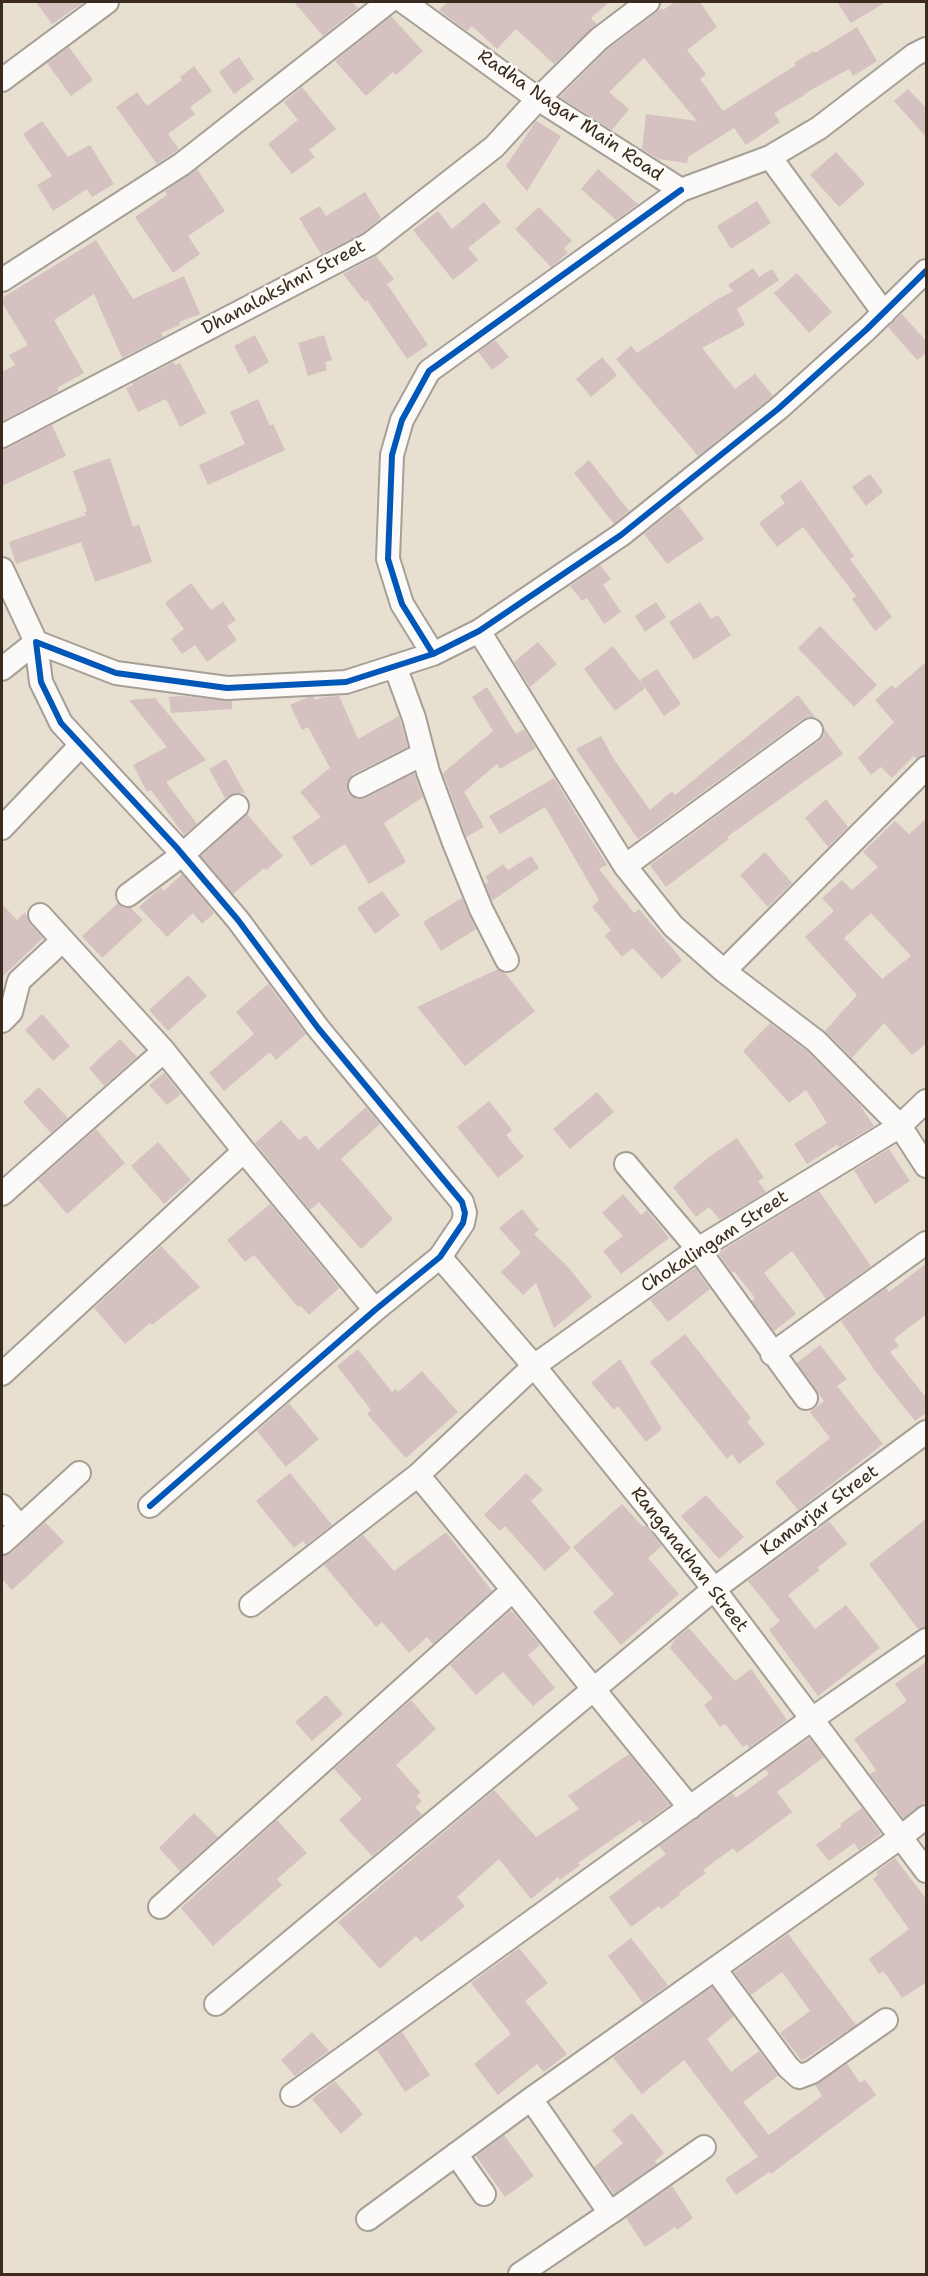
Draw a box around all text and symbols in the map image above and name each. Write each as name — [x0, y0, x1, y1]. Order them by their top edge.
street label: Radha Nagar Main Road — [473, 46, 667, 186]
street label: Dhanalakshmi Street — [199, 236, 369, 340]
street label: Chokalingam Street — [637, 1186, 793, 1298]
street label: Kamarjar Street — [757, 1461, 883, 1561]
street label: Ranganathan Street — [626, 1483, 752, 1637]

